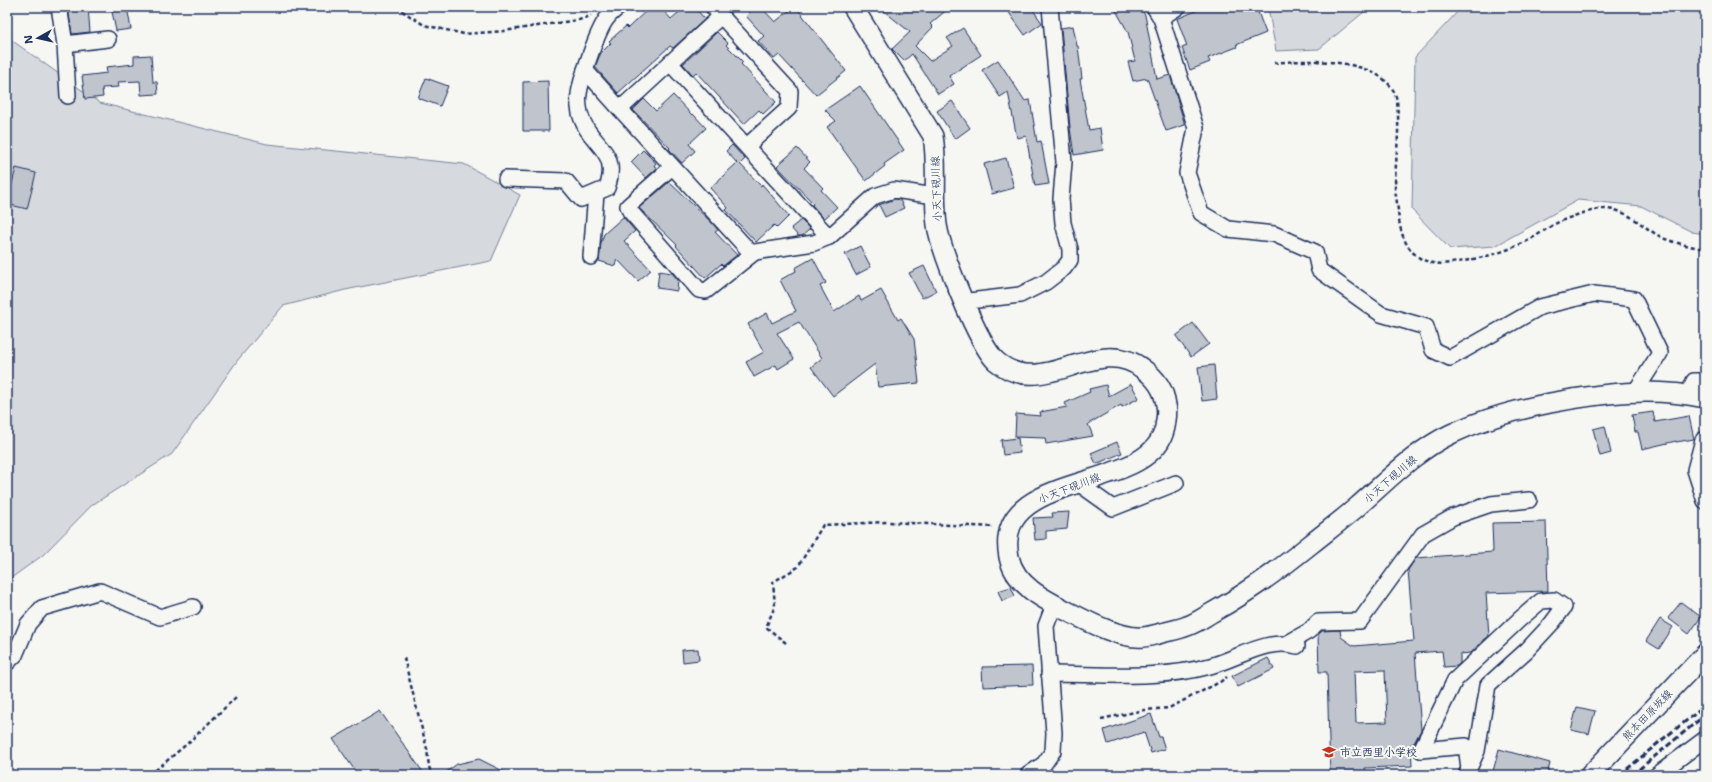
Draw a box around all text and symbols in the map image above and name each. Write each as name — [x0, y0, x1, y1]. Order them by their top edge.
north arrow — [18, 18, 58, 58]
text: N — [21, 34, 37, 45]
street label: 小天下硯川線 — [928, 156, 945, 222]
street label: 小天下硯川線 — [1361, 452, 1420, 507]
street label: 小天下硯川線 — [1036, 470, 1103, 507]
street label: 熊本田原坂線 — [1619, 686, 1676, 744]
school or university icon: 市立西里小学校 — [1321, 744, 1337, 760]
place label: 市立西里小学校 — [1340, 745, 1417, 760]

